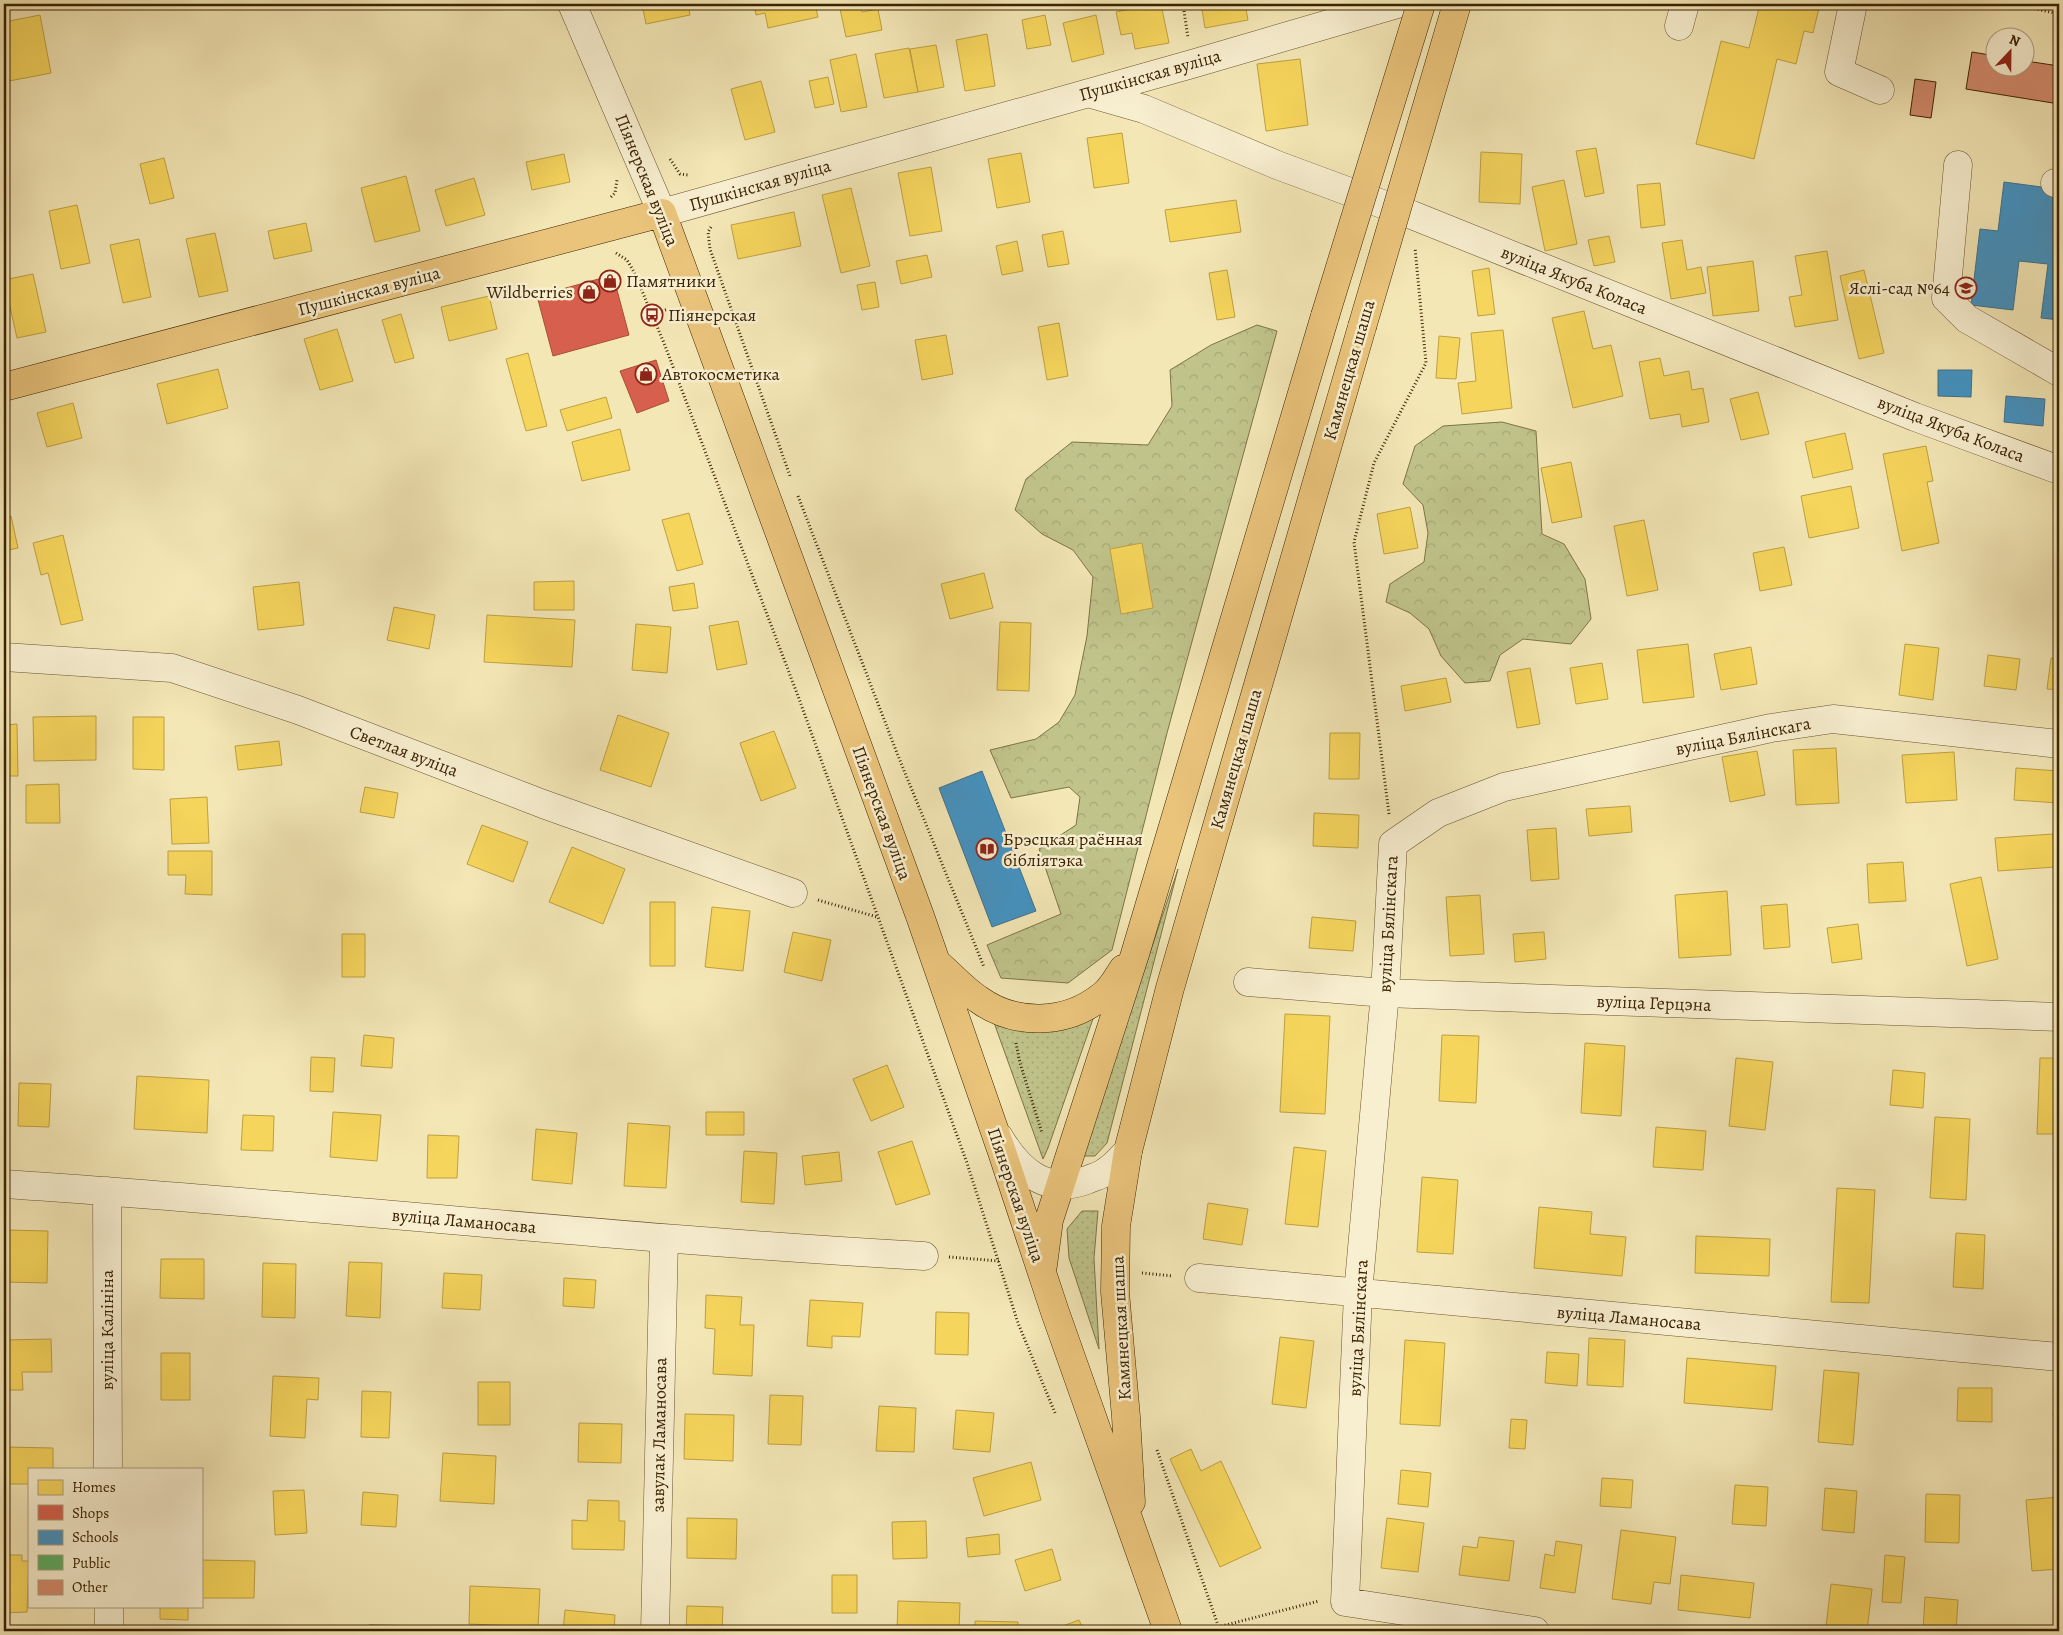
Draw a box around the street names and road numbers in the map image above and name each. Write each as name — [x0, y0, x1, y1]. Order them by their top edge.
street label: Пушкінская вуліца — [1076, 43, 1224, 107]
street label: Піянерская вуліца — [609, 110, 685, 250]
street label: Пушкінская вуліца — [686, 153, 834, 217]
street label: вуліца Якуба Коласа — [1497, 240, 1651, 321]
street label: Пушкінская вуліца — [295, 260, 443, 322]
street label: Камянецкая шаша — [1318, 297, 1381, 443]
street label: вуліца Якуба Коласа — [1874, 390, 2029, 468]
street label: Камянецкая шаша — [1205, 686, 1268, 832]
street label: вуліца Бялінскага — [1673, 711, 1813, 761]
street label: Светлая вуліца — [346, 719, 462, 783]
street label: Піянерская вуліца — [847, 743, 918, 884]
street label: вуліца Бялінскага — [1372, 854, 1404, 993]
street label: вуліца Герцэна — [1596, 989, 1713, 1017]
street label: Піянерская вуліца — [982, 1124, 1051, 1266]
street label: вуліца Ламаносава — [391, 1203, 538, 1239]
street label: Камянецкая шаша — [1105, 1254, 1137, 1401]
street label: вуліца Бялінскага — [1342, 1258, 1374, 1397]
street label: вуліца Калініна — [95, 1269, 119, 1390]
street label: вуліца Ламаносава — [1556, 1300, 1703, 1336]
street label: завулак Ламаносава — [646, 1356, 672, 1513]

